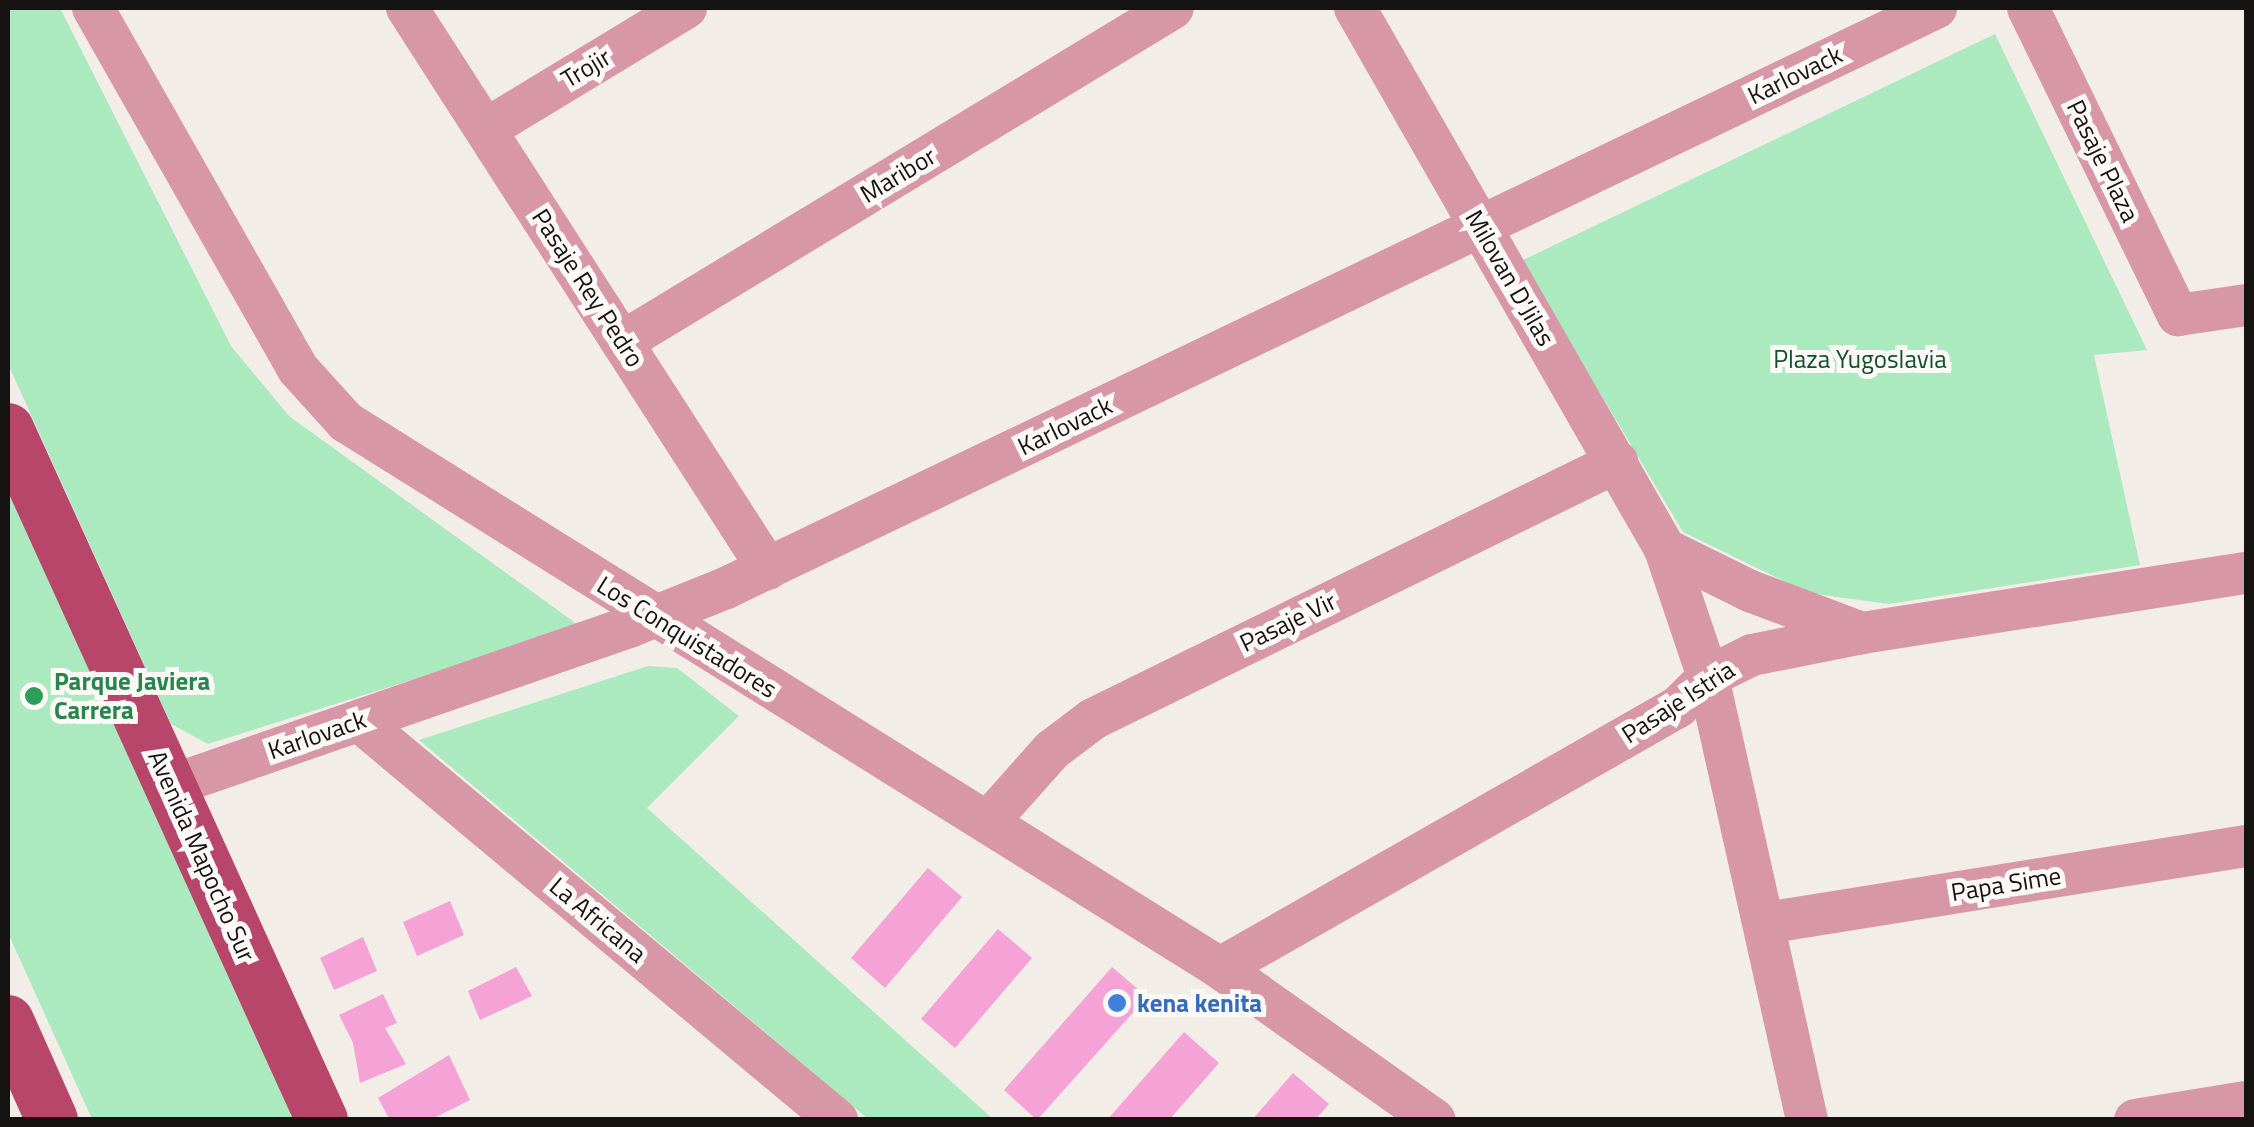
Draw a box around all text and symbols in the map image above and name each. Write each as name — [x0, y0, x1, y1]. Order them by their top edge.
street label: Karlovack — [1743, 39, 1847, 111]
street label: Trojir — [556, 42, 616, 94]
street label: Pasaje Plaza — [2061, 95, 2145, 227]
street label: Maribor — [855, 141, 941, 209]
street label: Pasaje Rey Pedro — [526, 203, 650, 373]
street label: Milovan D'Jilas — [1459, 205, 1561, 351]
park label: Plaza Yugoslavia — [1773, 344, 1947, 374]
street label: Karlovack — [1013, 390, 1117, 462]
street label: Los Conquistadores — [592, 570, 782, 704]
street label: Pasaje Vir — [1235, 586, 1341, 658]
street label: Pasaje Istria — [1616, 655, 1740, 749]
place label: Parque Javiera Carrera — [54, 667, 210, 726]
marker: Parque Javiera Carrera — [23, 685, 45, 707]
street label: Karlovack — [264, 704, 370, 766]
street label: Avenida Mapocho Sur — [142, 746, 262, 966]
street label: Papa Sime — [1949, 861, 2063, 907]
street label: La Africana — [544, 871, 652, 969]
place label: kena kenita — [1137, 988, 1262, 1018]
marker: kena kenita — [1106, 992, 1128, 1014]

